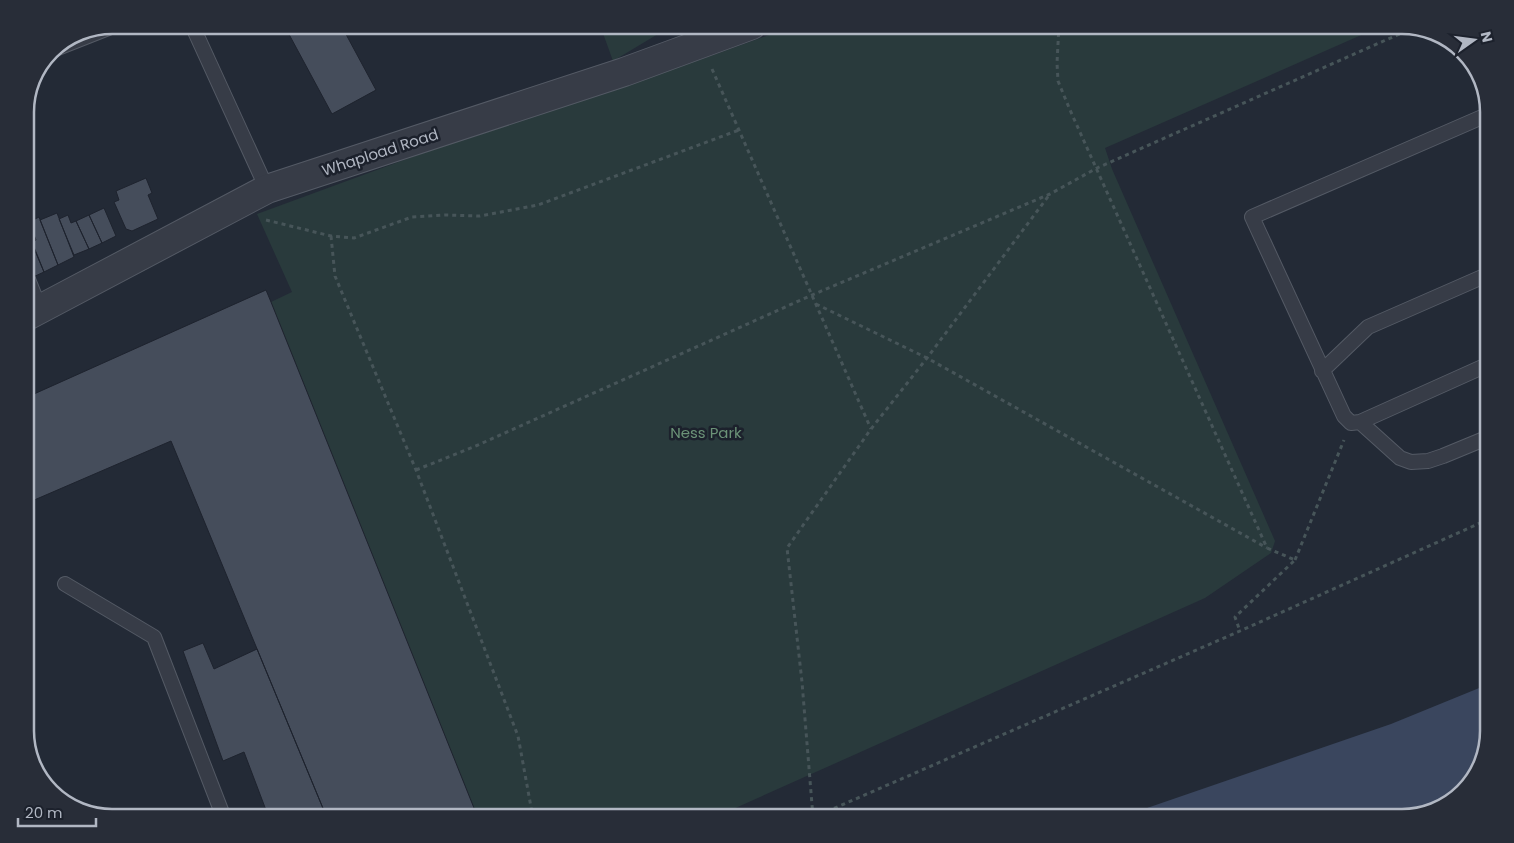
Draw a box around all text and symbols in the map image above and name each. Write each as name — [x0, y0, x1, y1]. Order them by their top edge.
north arrow — [1449, 15, 1499, 65]
text: N — [1476, 29, 1498, 44]
street label: Whapload Road — [319, 123, 441, 181]
park label: Ness Park — [670, 422, 742, 443]
scale bar — [18, 796, 95, 828]
text: 20 m — [25, 802, 63, 823]

